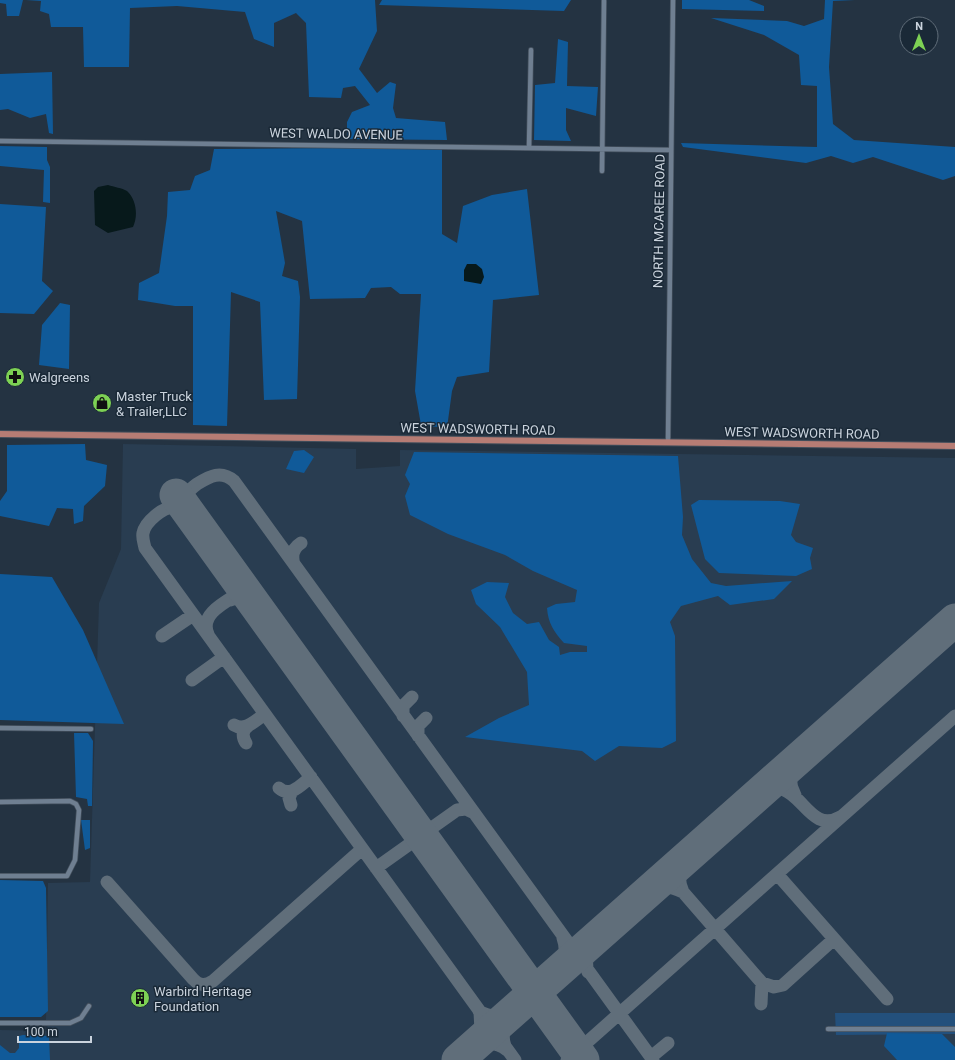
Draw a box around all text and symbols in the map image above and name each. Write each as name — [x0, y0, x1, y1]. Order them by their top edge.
north arrow — [899, 16, 939, 56]
text: N — [915, 20, 923, 33]
street label: WEST WALDO AVENUE — [269, 125, 403, 143]
street label: NORTH MCAREE ROAD — [650, 154, 668, 288]
pharmacy icon: Walgreens — [4, 366, 26, 388]
place label: Walgreens — [29, 370, 90, 385]
place label: Master Truck & Trailer,LLC — [116, 389, 192, 419]
shop icon: Master Truck & Trailer,LLC — [91, 392, 113, 414]
street label: WEST WADSWORTH ROAD — [400, 420, 556, 438]
street label: WEST WADSWORTH ROAD — [724, 424, 880, 442]
place label: Warbird Heritage Foundation — [154, 984, 251, 1014]
building icon: Warbird Heritage Foundation — [129, 987, 151, 1009]
scale bar — [18, 1018, 91, 1044]
text: 100 m — [24, 1025, 58, 1039]

